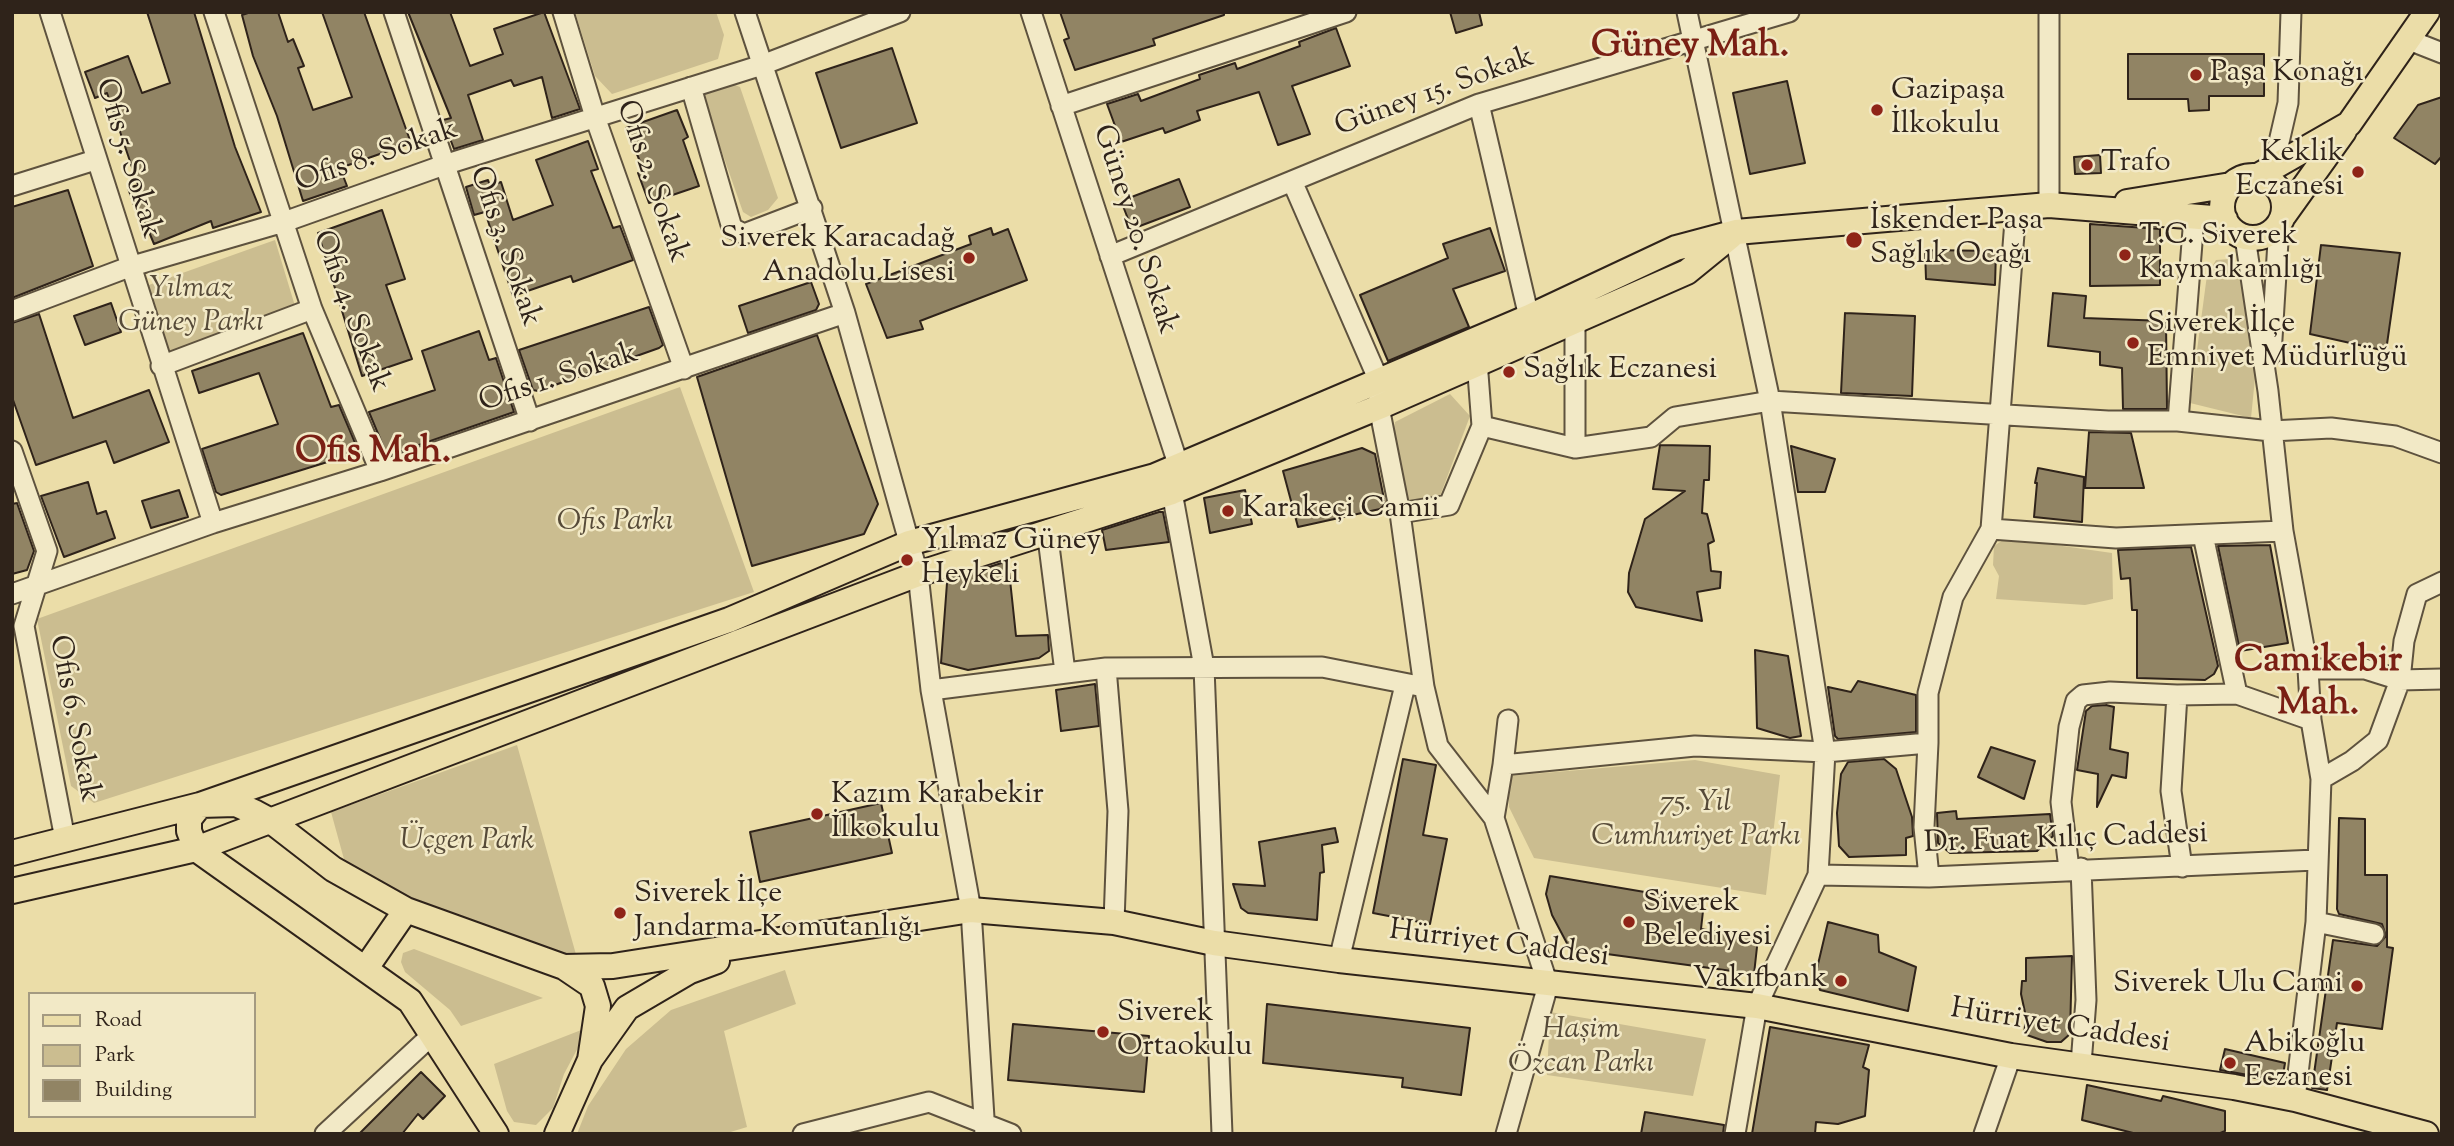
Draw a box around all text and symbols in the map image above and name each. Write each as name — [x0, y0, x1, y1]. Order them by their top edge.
district label: Güney Mah. — [1591, 27, 1789, 71]
street label: Güney 15. Sokak — [1331, 41, 1539, 147]
place label: Paşa Konağı — [2210, 57, 2363, 93]
marker: Paşa Konağı — [2188, 67, 2204, 83]
street label: Ofis 5. Sokak — [85, 75, 167, 243]
place label: Gazipaşa İlkokulu — [1891, 75, 2005, 146]
street label: Ofis 2. Sokak — [606, 96, 694, 268]
marker: Gazipaşa İlkokulu — [1869, 102, 1885, 118]
street label: Ofis 8. Sokak — [291, 113, 463, 203]
street label: Güney 20. Sokak — [1082, 121, 1184, 339]
place label: Keklik Eczanesi — [2235, 137, 2344, 208]
place label: Trafo — [2101, 147, 2171, 183]
marker: Trafo — [2079, 157, 2095, 173]
street label: Ofis 3. Sokak — [459, 162, 547, 332]
marker: Keklik Eczanesi — [2350, 164, 2366, 180]
place label: İskender Paşa Sağlık Ocağı — [1870, 205, 2043, 276]
place label: T.C. Siverek Kaymakamlığı — [2139, 220, 2323, 290]
place label: Siverek Karacadağ Anadolu Lisesi — [720, 223, 955, 294]
street label: Ofis 4. Sokak — [302, 226, 396, 398]
marker: İskender Paşa Sağlık Ocağı — [1844, 230, 1864, 250]
marker: T.C. Siverek Kaymakamlığı — [2117, 247, 2133, 263]
marker: Siverek Karacadağ Anadolu Lisesi — [961, 250, 977, 266]
park label: Yılmaz Güney Parkı — [118, 273, 264, 344]
place label: Siverek İlçe Emniyet Müdürlüğü — [2147, 308, 2408, 378]
marker: Siverek İlçe Emniyet Müdürlüğü — [2125, 335, 2141, 351]
street label: Ofis 1. Sokak — [475, 337, 643, 423]
place label: Sağlık Eczanesi — [1523, 354, 1717, 390]
marker: Sağlık Eczanesi — [1501, 364, 1517, 380]
district label: Ofis Mah. — [295, 433, 451, 477]
place label: Karakeçi Camii — [1242, 493, 1440, 529]
marker: Karakeçi Camii — [1220, 503, 1236, 519]
park label: Ofis Parkı — [557, 506, 673, 542]
place label: Yılmaz Güney Heykeli — [921, 525, 1101, 596]
marker: Yılmaz Güney Heykeli — [899, 552, 915, 568]
street label: Ofis 6. Sokak — [38, 633, 106, 805]
district label: Camikebir Mah. — [2234, 642, 2402, 729]
place label: Kazım Karabekir İlkokulu — [831, 779, 1044, 850]
park label: 75. Yıl Cumhuriyet Parkı — [1591, 787, 1801, 858]
marker: Kazım Karabekir İlkokulu — [809, 806, 825, 822]
street label: Dr. Fuat Kılıç Caddesi — [1923, 818, 2209, 864]
park label: Üçgen Park — [400, 825, 534, 861]
place label: Siverek İlçe Jandarma Komutanlığı — [634, 878, 921, 948]
place label: Siverek Belediyesi — [1643, 887, 1772, 958]
marker: Siverek İlçe Jandarma Komutanlığı — [612, 905, 628, 921]
marker: Siverek Belediyesi — [1621, 914, 1637, 930]
street label: Hürriyet Caddesi — [1387, 915, 1611, 977]
place label: Vakıfbank — [1693, 963, 1827, 999]
place label: Siverek Ulu Cami — [2113, 968, 2343, 1004]
marker: Vakıfbank — [1833, 973, 1849, 989]
marker: Siverek Ulu Cami — [2349, 978, 2365, 994]
legend — [28, 992, 256, 1118]
street label: Hürriyet Caddesi — [1948, 993, 2172, 1063]
place label: Siverek Ortaokulu — [1117, 997, 1252, 1068]
text: Road — [95, 1006, 142, 1036]
park label: Haşim Özcan Parkı — [1508, 1014, 1654, 1084]
marker: Siverek Ortaokulu — [1095, 1024, 1111, 1040]
place label: Abikoğlu Eczanesi — [2244, 1028, 2365, 1098]
text: Park — [95, 1041, 135, 1071]
marker: Abikoğlu Eczanesi — [2222, 1055, 2238, 1071]
text: Building — [95, 1076, 172, 1106]

